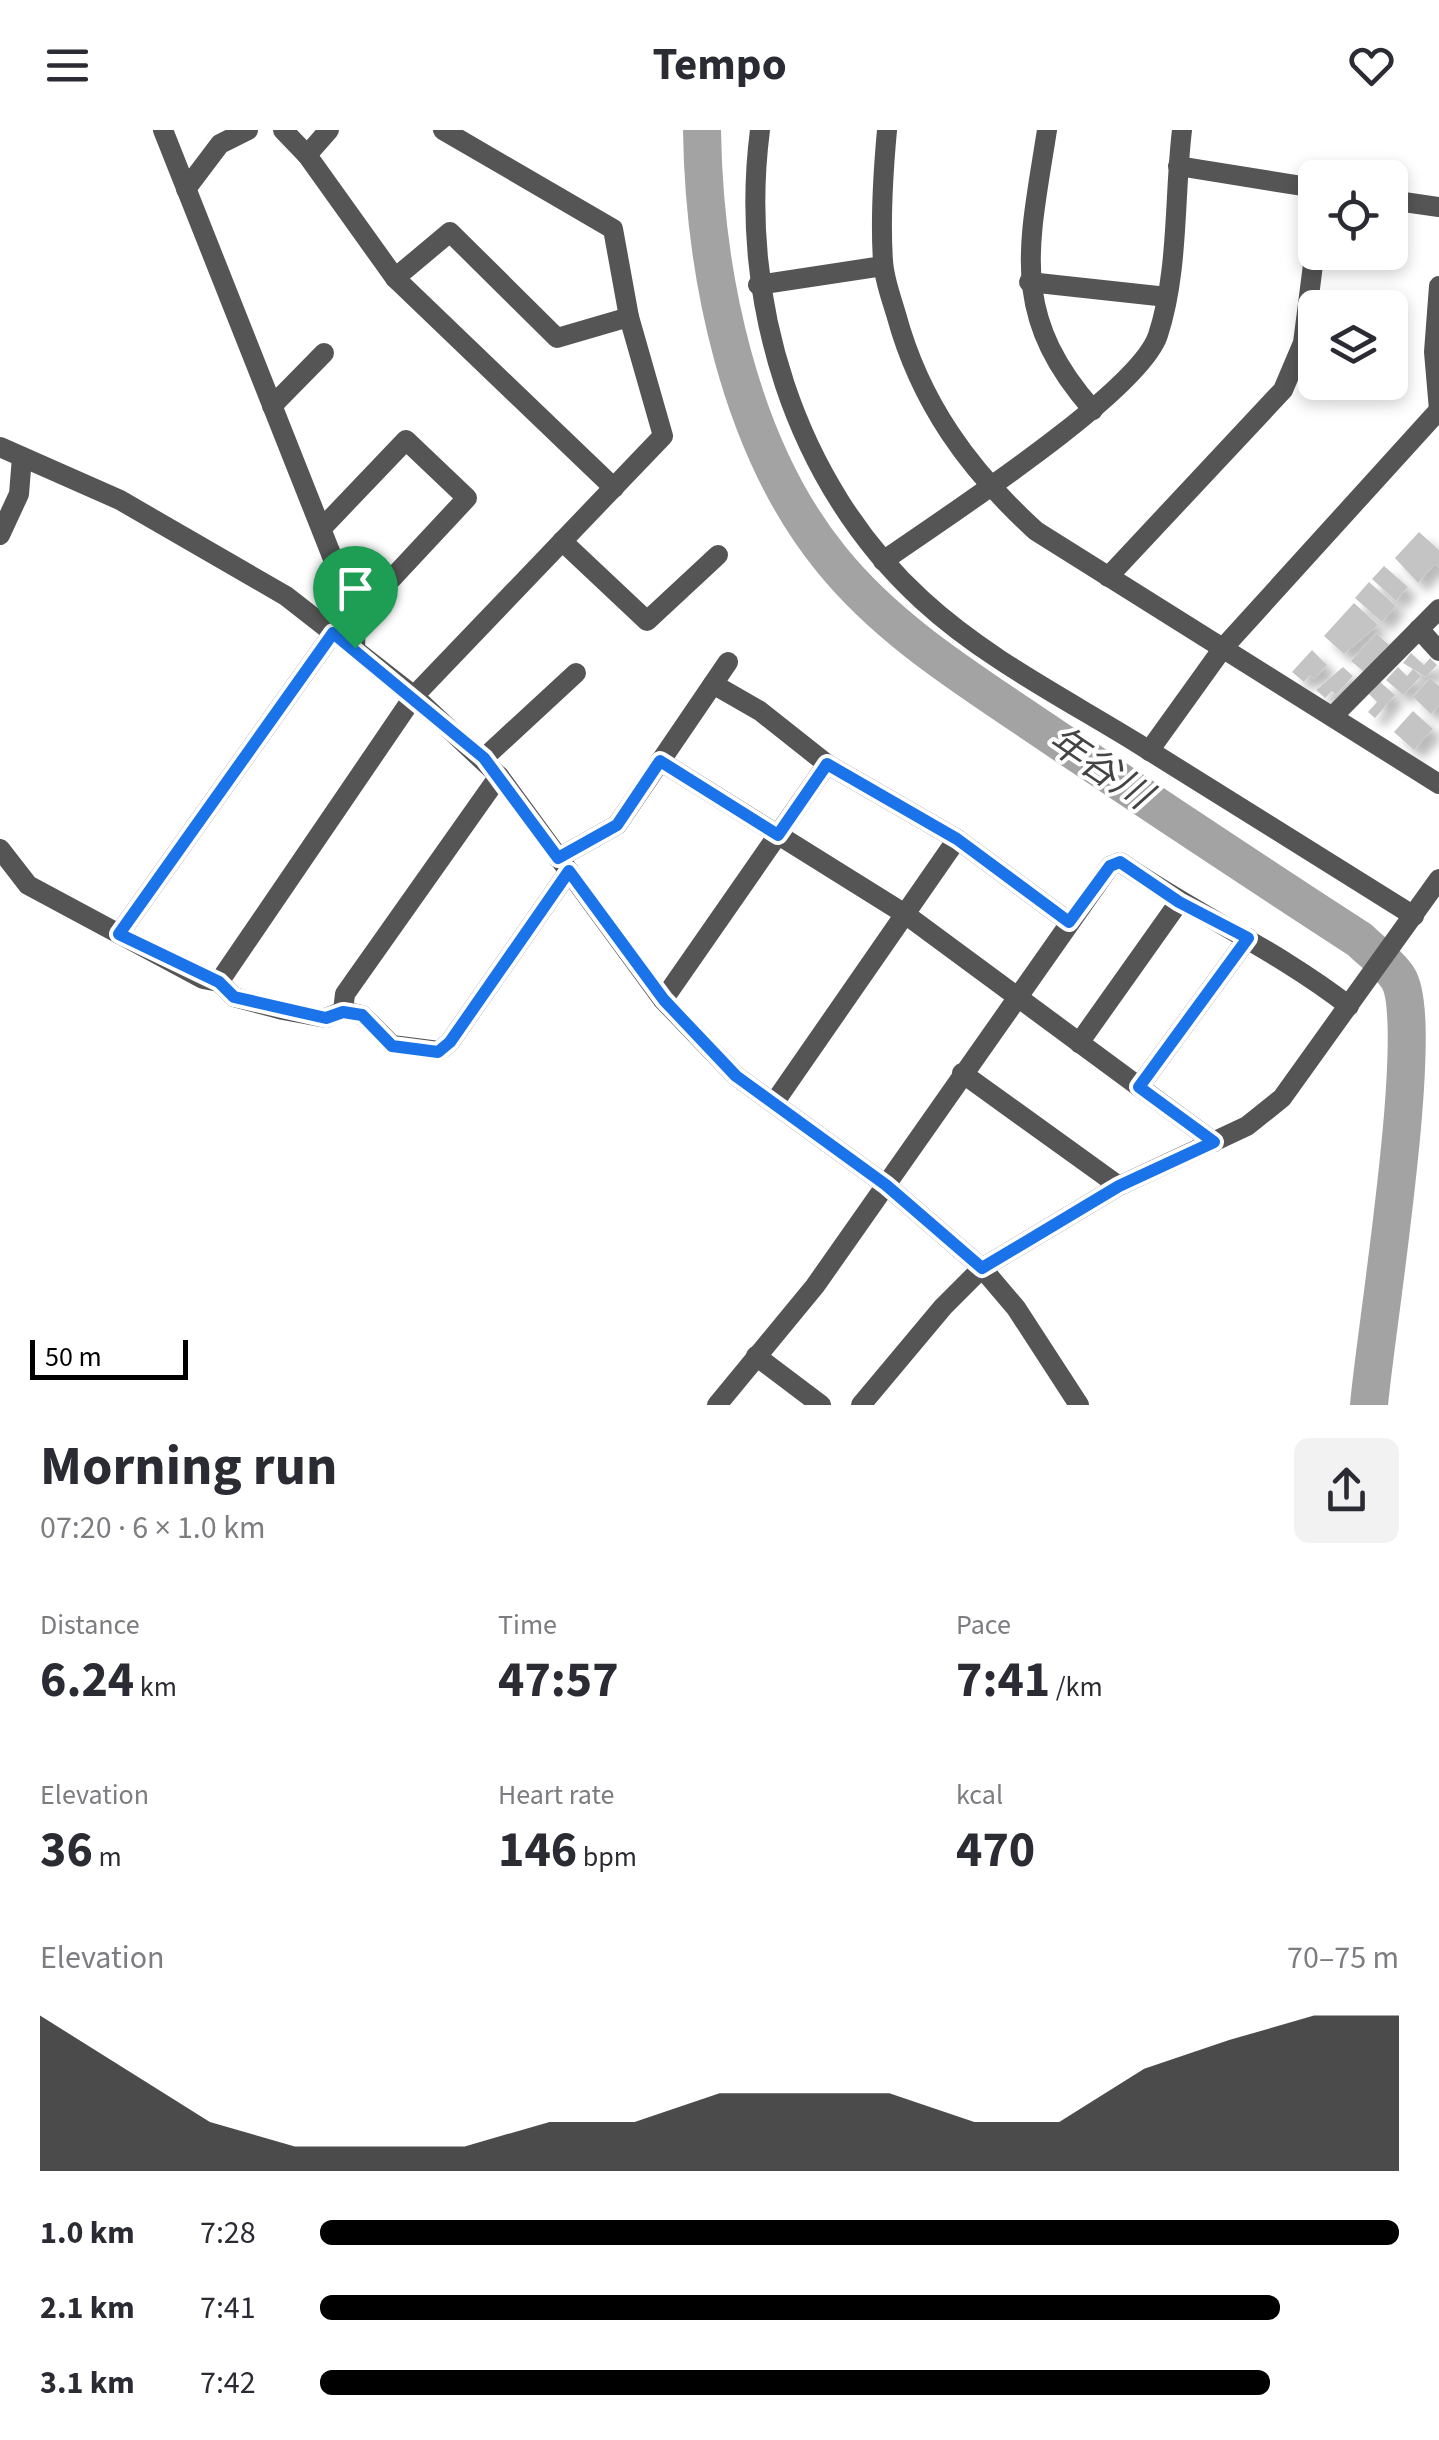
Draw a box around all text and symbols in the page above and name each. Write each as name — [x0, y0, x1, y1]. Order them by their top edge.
text: Tempo — [652, 33, 787, 97]
icon: menu — [40, 38, 95, 93]
icon: heart — [1344, 38, 1399, 93]
map controls — [1298, 160, 1408, 400]
button: locate — [1298, 160, 1408, 270]
button: layers — [1298, 290, 1408, 400]
pin — [313, 546, 398, 649]
icon: arrive — [328, 561, 383, 616]
water label: 年谷川 — [1037, 714, 1165, 824]
scale bar — [30, 1335, 188, 1380]
text: 50 m — [45, 1337, 102, 1377]
text: Morning run — [40, 1428, 337, 1506]
button: share — [1294, 1438, 1399, 1543]
text: 07:20 · 6 × 1.0 km — [40, 1505, 266, 1551]
text: Distance — [40, 1605, 140, 1645]
text: Time — [498, 1605, 557, 1645]
text: Pace — [956, 1605, 1011, 1645]
text: 6.24 — [40, 1645, 134, 1716]
text: 47:57 — [498, 1645, 619, 1716]
text: 7:41 — [956, 1645, 1050, 1716]
text: km — [134, 1667, 177, 1707]
text: /km — [1050, 1667, 1103, 1707]
text: Elevation — [40, 1775, 149, 1815]
text: Heart rate — [498, 1775, 614, 1815]
text: kcal — [956, 1775, 1003, 1815]
text: 36 — [40, 1815, 93, 1886]
text: 146 — [498, 1815, 577, 1886]
text: 470 — [956, 1815, 1035, 1886]
text: m — [93, 1837, 122, 1877]
text: bpm — [577, 1837, 637, 1877]
text: Elevation — [40, 1935, 165, 1981]
text: 70–75 m — [1287, 1935, 1399, 1981]
text: 1.0 km — [40, 2210, 135, 2256]
text: 7:28 — [200, 2210, 256, 2256]
text: 2.1 km — [40, 2285, 135, 2331]
text: 7:41 — [200, 2285, 256, 2331]
text: 3.1 km — [40, 2360, 135, 2406]
text: 7:42 — [200, 2360, 256, 2406]

